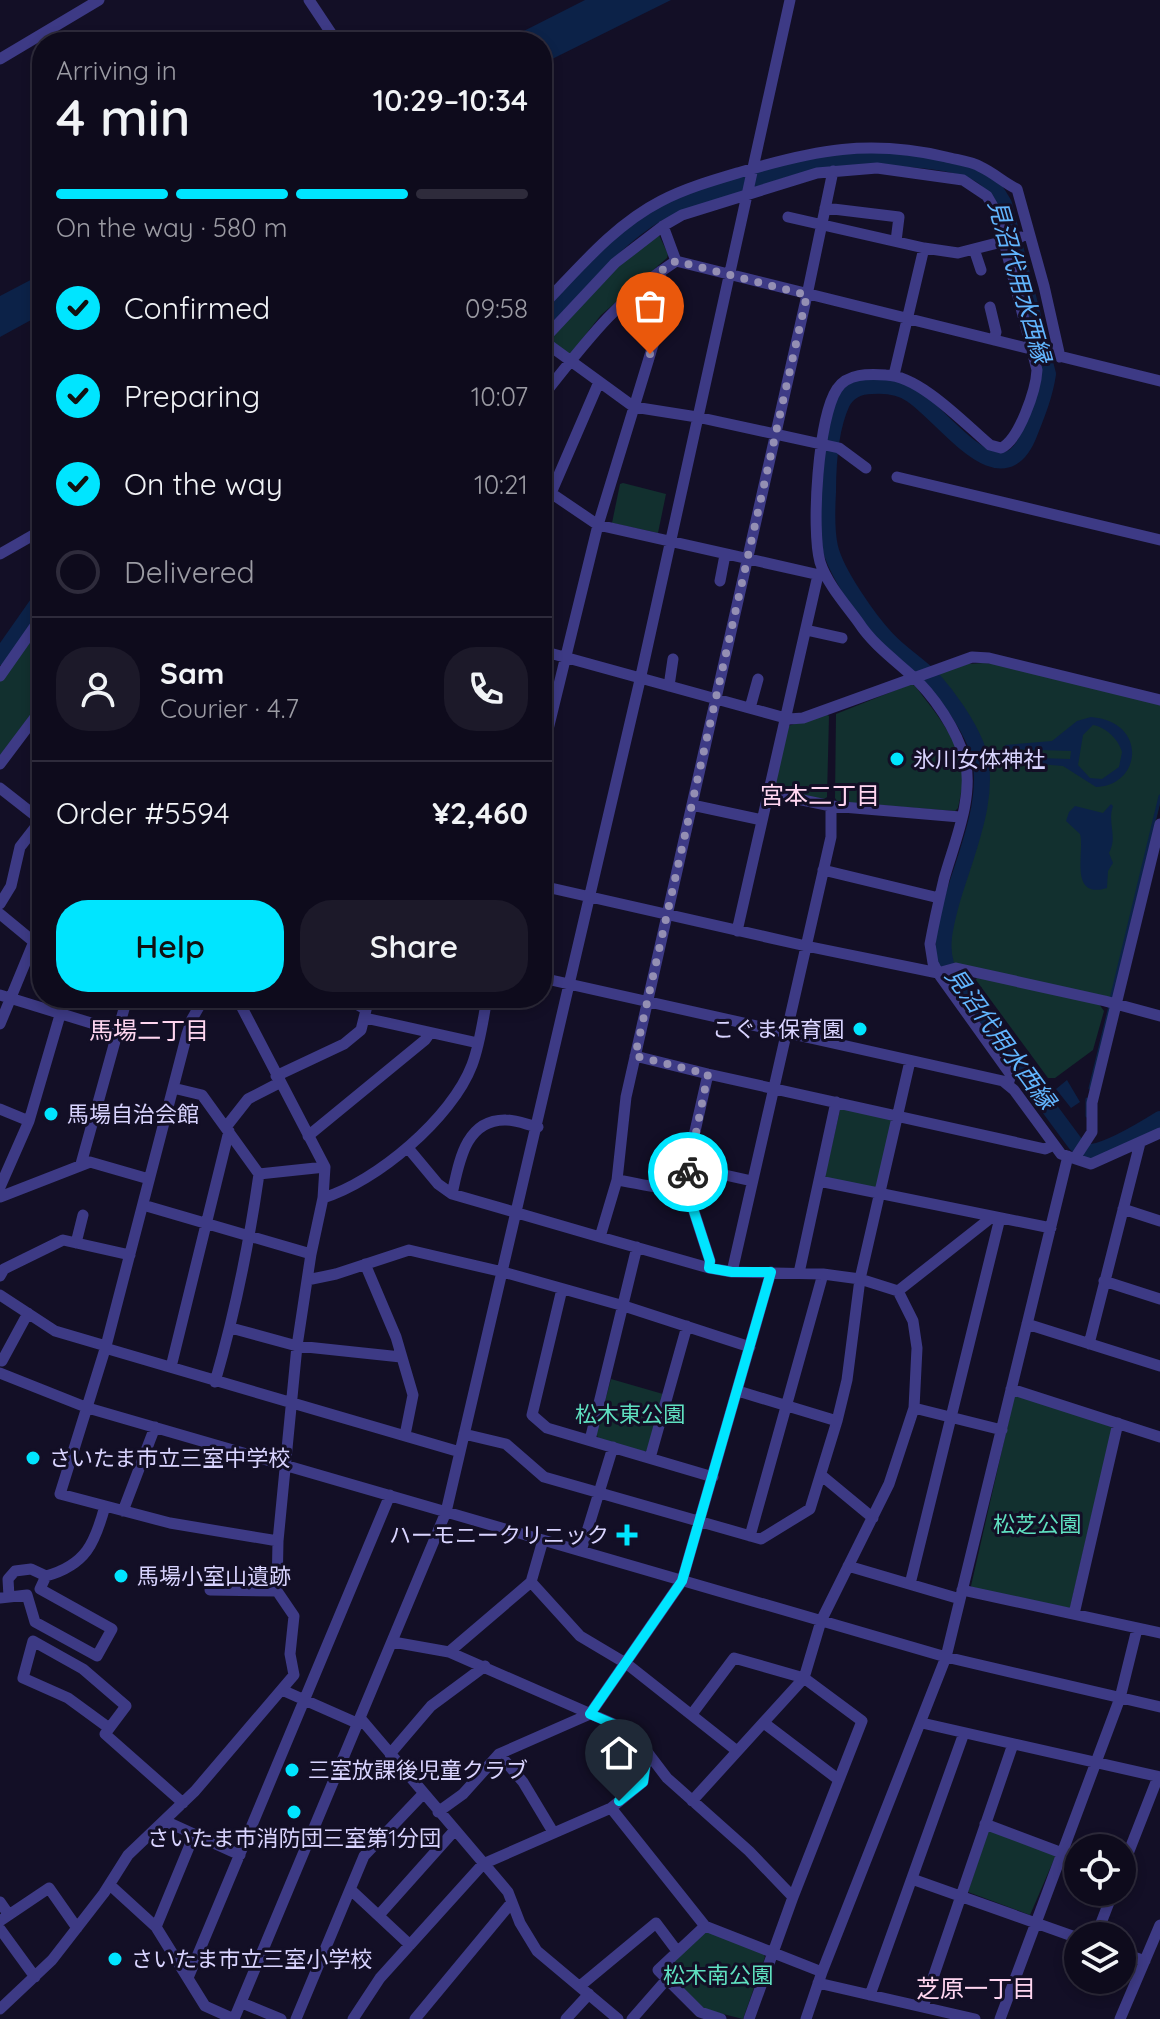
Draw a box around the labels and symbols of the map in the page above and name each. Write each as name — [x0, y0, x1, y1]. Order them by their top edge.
water label: 見沼代用水西縁 — [982, 196, 1058, 369]
pin — [616, 272, 684, 354]
place label: 氷川女体神社 — [913, 745, 1045, 773]
marker: 氷川女体神社 — [888, 750, 906, 768]
district label: 宮本二丁目 — [760, 780, 880, 810]
water label: 見沼代用水西縁 — [939, 961, 1064, 1117]
district label: 馬場二丁目 — [89, 1015, 209, 1045]
place label: こぐま保育園 — [712, 1015, 844, 1043]
marker: こぐま保育園 — [851, 1020, 869, 1038]
place label: 馬場自治会館 — [67, 1100, 199, 1128]
marker: 馬場自治会館 — [42, 1105, 60, 1123]
courier — [648, 1132, 728, 1212]
park label: 松木東公園 — [575, 1400, 685, 1428]
place label: さいたま市立三室中学校 — [49, 1444, 290, 1472]
marker: さいたま市立三室中学校 — [24, 1449, 42, 1467]
park label: 松芝公園 — [993, 1510, 1081, 1538]
place label: ハーモニークリニック — [389, 1521, 609, 1549]
marker: ハーモニークリニック — [616, 1524, 638, 1546]
place label: 馬場小室山遺跡 — [137, 1562, 291, 1590]
marker: 馬場小室山遺跡 — [112, 1567, 130, 1585]
pin — [585, 1719, 653, 1801]
place label: 三室放課後児童クラブ — [308, 1756, 528, 1784]
marker: 三室放課後児童クラブ — [283, 1761, 301, 1779]
marker: さいたま市消防団三室第1分団 — [285, 1803, 303, 1821]
place label: さいたま市消防団三室第1分団 — [147, 1824, 441, 1852]
place label: さいたま市立三室小学校 — [131, 1945, 372, 1973]
marker: さいたま市立三室小学校 — [106, 1950, 124, 1968]
park label: 松木南公園 — [663, 1961, 773, 1989]
district label: 芝原一丁目 — [916, 1973, 1036, 2003]

